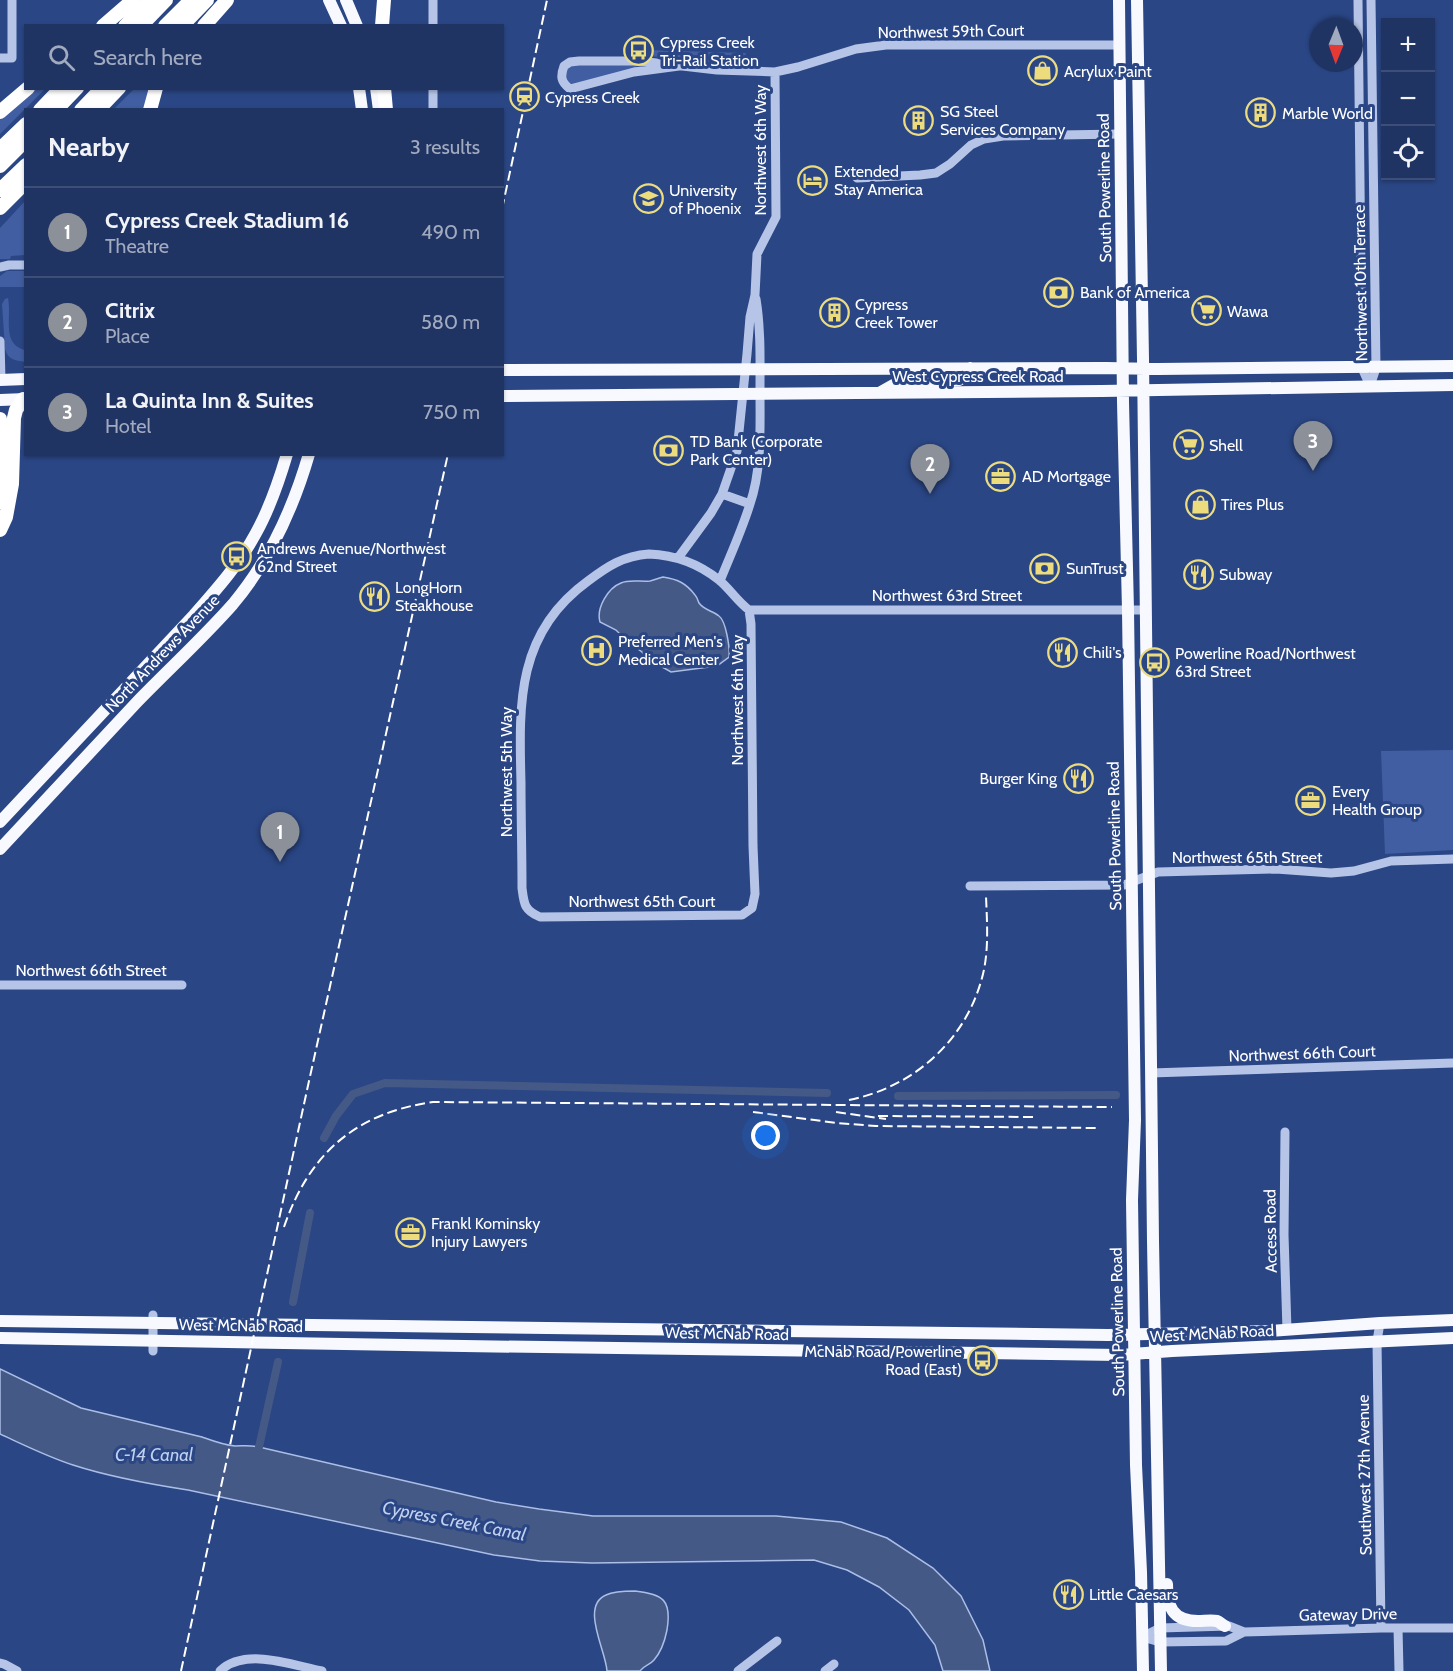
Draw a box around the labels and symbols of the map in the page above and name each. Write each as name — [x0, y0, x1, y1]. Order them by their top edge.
north arrow — [1309, 18, 1363, 72]
street label: Northwest 59th Court — [877, 21, 1025, 42]
place label: Cypress Creek Tri-Rail Station — [660, 33, 759, 70]
bus stop icon: Cypress Creek Tri-Rail Station — [623, 35, 655, 67]
shop icon: Acrylux Paint — [1027, 55, 1059, 87]
place label: Acrylux Paint — [1064, 62, 1152, 81]
station icon: Cypress Creek — [508, 81, 540, 113]
street label: Northwest 6th Way — [751, 85, 770, 215]
place label: Cypress Creek — [545, 88, 641, 107]
building icon: Marble World — [1245, 97, 1277, 129]
place label: SG Steel Services Company — [940, 102, 1065, 139]
building icon: SG Steel Services Company — [903, 104, 935, 136]
place label: Marble World — [1282, 104, 1373, 123]
street label: South Powerline Road — [1094, 113, 1115, 263]
place label: Extended Stay America — [834, 162, 923, 199]
hotel icon: Extended Stay America — [797, 164, 829, 196]
place label: University of Phoenix — [669, 181, 742, 218]
school or university icon: University of Phoenix — [632, 183, 664, 215]
street label: Northwest 10th Terrace — [1350, 204, 1371, 361]
bank icon: Bank of America — [1043, 276, 1075, 308]
place label: Bank of America — [1080, 283, 1190, 302]
place label: Cypress Creek Tower — [855, 295, 938, 332]
supermarket icon: Wawa — [1190, 295, 1222, 327]
building icon: Cypress Creek Tower — [818, 297, 850, 329]
place label: Wawa — [1227, 302, 1269, 321]
street label: West Cypress Creek Road — [892, 367, 1064, 386]
pin: 3 — [1294, 422, 1332, 471]
supermarket icon: Shell — [1172, 429, 1204, 461]
place label: TD Bank (Corporate Park Center) — [690, 432, 822, 469]
bank icon: TD Bank (Corporate Park Center) — [653, 434, 685, 466]
place label: Shell — [1209, 436, 1243, 455]
pin: 2 — [910, 444, 950, 494]
office icon: AD Mortgage — [985, 460, 1017, 492]
place label: AD Mortgage — [1022, 467, 1111, 486]
shop icon: Tires Plus — [1184, 488, 1216, 520]
place label: Tires Plus — [1221, 495, 1284, 514]
place label: Andrews Avenue/Northwest 62nd Street — [257, 539, 447, 576]
bus stop icon: Andrews Avenue/Northwest 62nd Street — [220, 541, 252, 573]
bank icon: SunTrust — [1029, 552, 1061, 584]
restaurant icon: Subway — [1182, 558, 1214, 590]
place label: SunTrust — [1066, 559, 1124, 578]
place label: Subway — [1219, 565, 1272, 584]
place label: LongHorn Steakhouse — [395, 578, 473, 615]
restaurant icon: LongHorn Steakhouse — [358, 580, 390, 612]
street label: Northwest 63rd Street — [872, 586, 1023, 605]
street label: North Andrews Avenue — [101, 591, 223, 716]
place label: Preferred Men's Medical Center — [618, 632, 723, 669]
hospital icon: Preferred Men's Medical Center — [581, 634, 613, 666]
street label: Northwest 6th Way — [728, 635, 747, 765]
restaurant icon: Chili's — [1046, 636, 1078, 668]
place label: Chili's — [1083, 643, 1122, 662]
place label: Powerline Road/Northwest 63rd Street — [1175, 644, 1356, 681]
bus stop icon: Powerline Road/Northwest 63rd Street — [1138, 646, 1170, 678]
street label: Northwest 5th Way — [497, 707, 516, 837]
street label: South Powerline Road — [1104, 761, 1125, 911]
restaurant icon: Burger King — [1062, 762, 1094, 794]
place label: Burger King — [980, 769, 1058, 788]
place label: Every Health Group — [1332, 782, 1422, 819]
office icon: Every Health Group — [1295, 784, 1327, 816]
pin: 1 — [260, 812, 300, 862]
street label: Northwest 65th Street — [1172, 848, 1323, 867]
street label: Northwest 65th Court — [569, 892, 716, 911]
street label: Northwest 66th Street — [15, 961, 167, 980]
street label: Northwest 66th Court — [1228, 1041, 1377, 1066]
your location — [751, 1121, 780, 1150]
street label: Access Road — [1260, 1189, 1281, 1273]
place label: Frankl Kominsky Injury Lawyers — [431, 1214, 540, 1251]
office icon: Frankl Kominsky Injury Lawyers — [394, 1216, 426, 1248]
street label: South Powerline Road — [1107, 1247, 1128, 1397]
street label: West McNab Road — [179, 1315, 303, 1336]
street label: West McNab Road — [1150, 1321, 1275, 1346]
street label: West McNab Road — [665, 1323, 789, 1344]
place label: McNab Road/Powerline Road (East) — [804, 1342, 962, 1379]
bus stop icon: McNab Road/Powerline Road (East) — [967, 1344, 999, 1376]
street label: Southwest 27th Avenue — [1354, 1395, 1375, 1555]
water label: C-14 Canal — [115, 1444, 194, 1466]
water label: Cypress Creek Canal — [380, 1496, 528, 1546]
restaurant icon: Little Caesars — [1052, 1578, 1084, 1610]
place label: Little Caesars — [1089, 1585, 1179, 1604]
street label: Gateway Drive — [1299, 1604, 1397, 1625]

